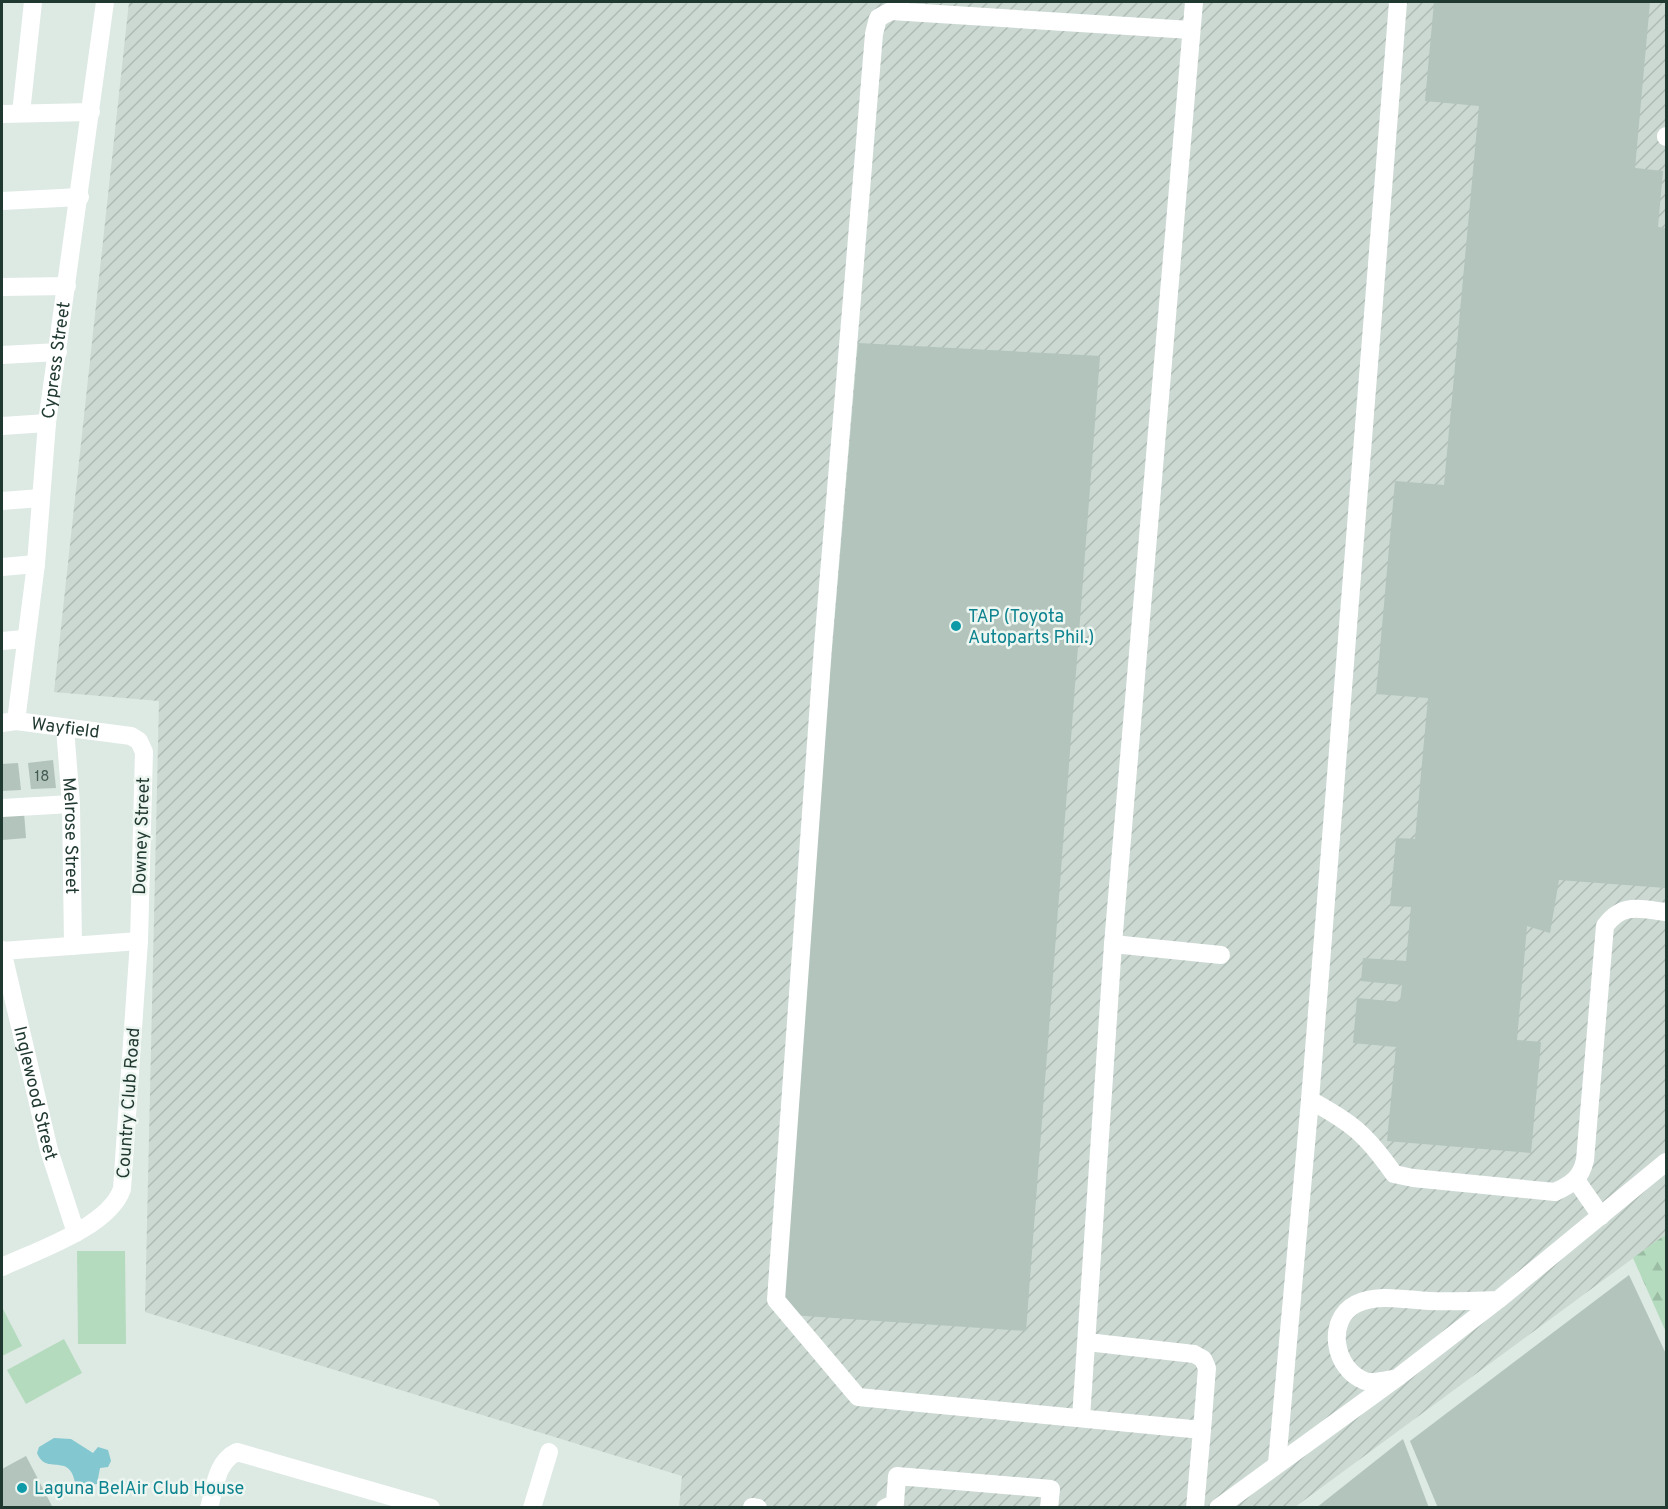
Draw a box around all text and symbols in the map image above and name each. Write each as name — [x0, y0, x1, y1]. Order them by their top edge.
street label: Cypress Street — [38, 300, 77, 421]
place label: TAP (Toyota Autoparts Phil.) — [968, 606, 1095, 650]
marker: TAP (Toyota Autoparts Phil.) — [949, 619, 963, 633]
street label: Wayfield — [30, 713, 101, 745]
house number: 18 — [35, 768, 49, 787]
street label: Melrose Street — [56, 776, 82, 895]
street label: Downey Street — [129, 777, 156, 895]
street label: Inglewood Street — [7, 1024, 62, 1164]
street label: Country Club Road — [113, 1027, 146, 1179]
place label: Laguna BelAir Club House — [34, 1478, 244, 1501]
marker: Laguna BelAir Club House — [15, 1481, 29, 1495]

